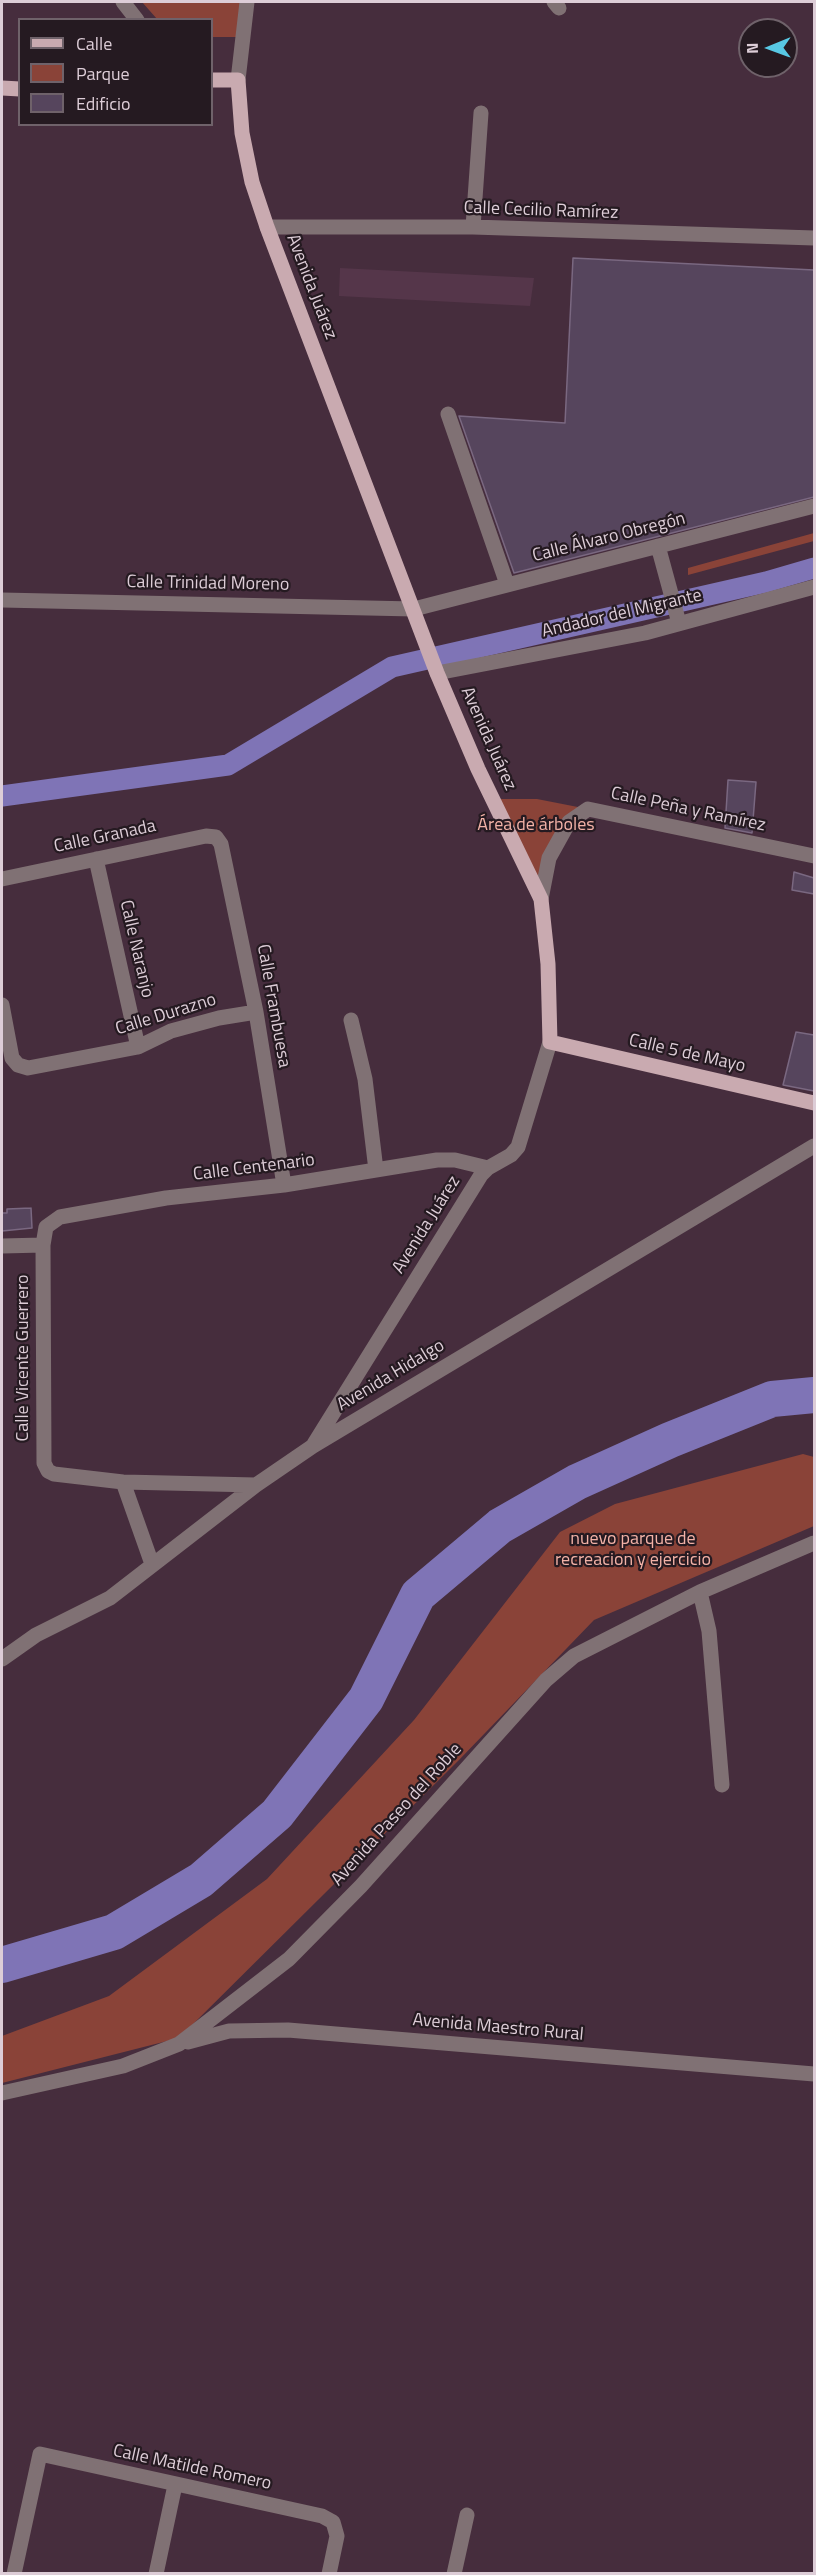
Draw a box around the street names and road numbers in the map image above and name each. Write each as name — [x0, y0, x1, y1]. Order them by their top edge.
street label: Calle Cecilio Ramírez — [463, 198, 619, 224]
street label: Avenida Juárez — [281, 231, 341, 343]
street label: Calle Álvaro Obregón — [530, 509, 688, 567]
street label: Calle Trinidad Moreno — [126, 572, 290, 596]
street label: Andador del Migrante — [540, 585, 704, 643]
street label: Avenida Juárez — [456, 684, 520, 794]
street label: Calle Peña y Ramírez — [609, 783, 767, 837]
street label: Calle Granada — [52, 816, 158, 858]
street label: Calle Naranjo — [114, 898, 158, 1000]
street label: Calle Frambuesa — [252, 943, 294, 1069]
street label: Calle Durazno — [113, 989, 219, 1041]
street label: Calle 5 de Mayo — [627, 1030, 747, 1078]
street label: Calle Centenario — [192, 1150, 316, 1186]
street label: Avenida Juárez — [388, 1172, 466, 1278]
street label: Calle Vicente Guerrero — [13, 1274, 35, 1442]
street label: Avenida Hidalgo — [333, 1335, 449, 1417]
street label: Avenida Paseo del Roble — [327, 1739, 467, 1891]
street label: Avenida Maestro Rural — [412, 2010, 584, 2046]
street label: Calle Matilde Romero — [111, 2441, 273, 2495]

